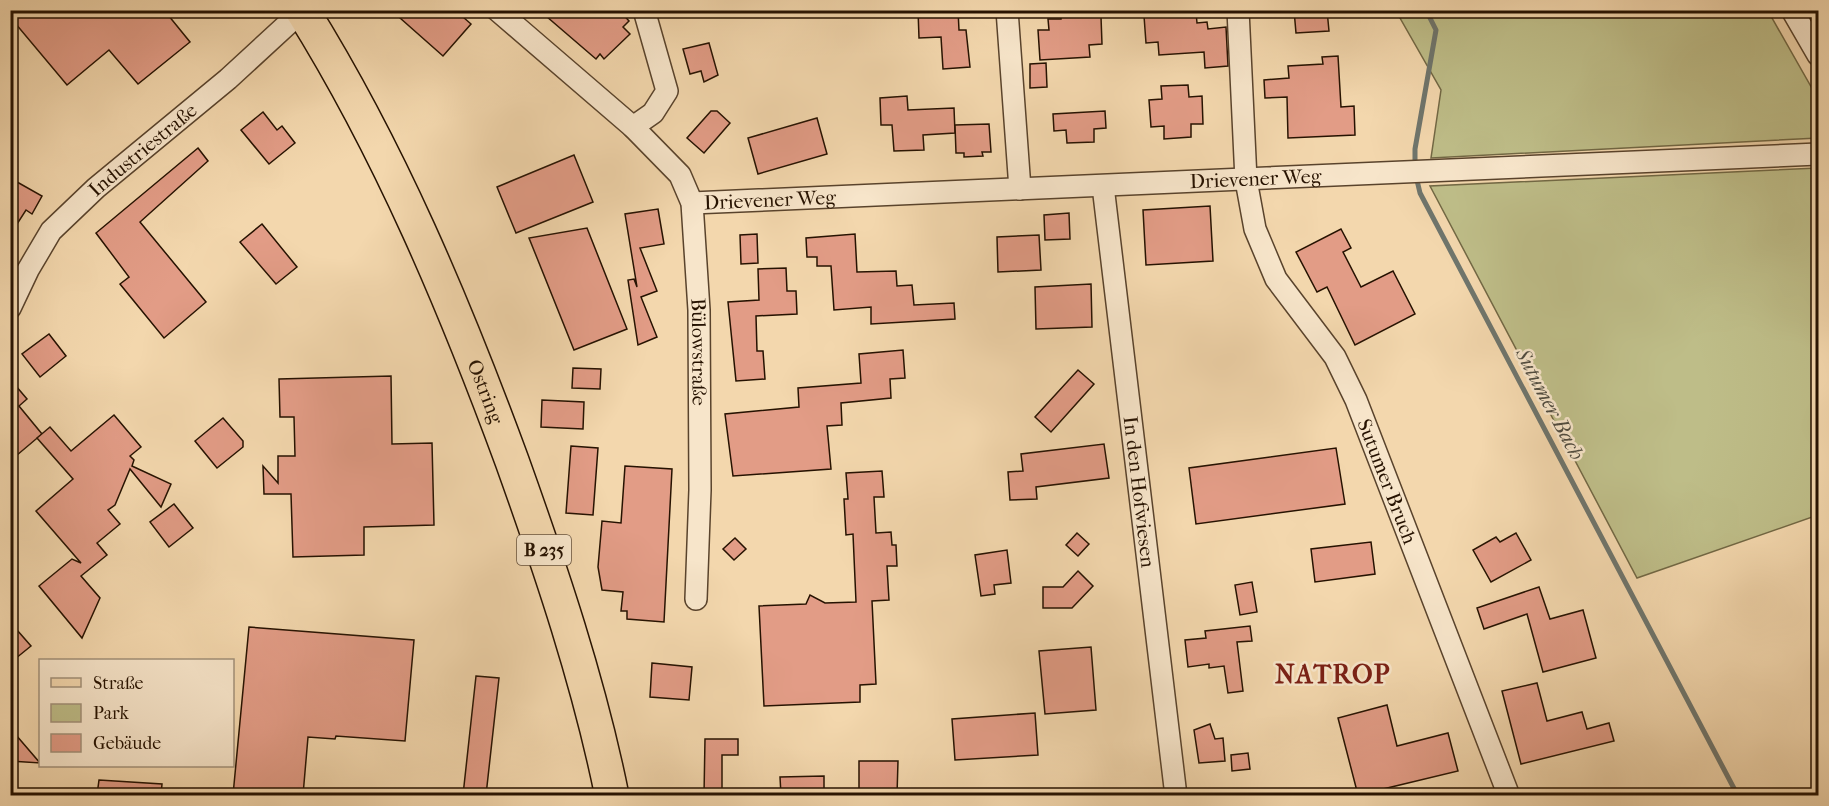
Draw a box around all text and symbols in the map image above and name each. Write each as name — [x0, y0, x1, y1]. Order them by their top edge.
street label: Industriestraße — [84, 98, 201, 201]
street label: Drievener Weg — [1189, 164, 1322, 193]
street label: Drievener Weg — [704, 185, 837, 214]
street label: Bülowstraße — [687, 297, 711, 406]
water label: Sutumer Bach — [1510, 343, 1589, 464]
street label: Ostring — [463, 356, 509, 427]
street label: In den Hofwiesen — [1119, 415, 1160, 569]
street label: Sutumer Bruch — [1353, 415, 1422, 548]
road number: B 235 — [517, 535, 571, 565]
legend — [39, 659, 234, 767]
district label: NATROP — [1275, 659, 1391, 690]
text: Straße — [93, 673, 144, 694]
text: Park — [93, 703, 130, 724]
text: Gebäude — [93, 733, 161, 754]

